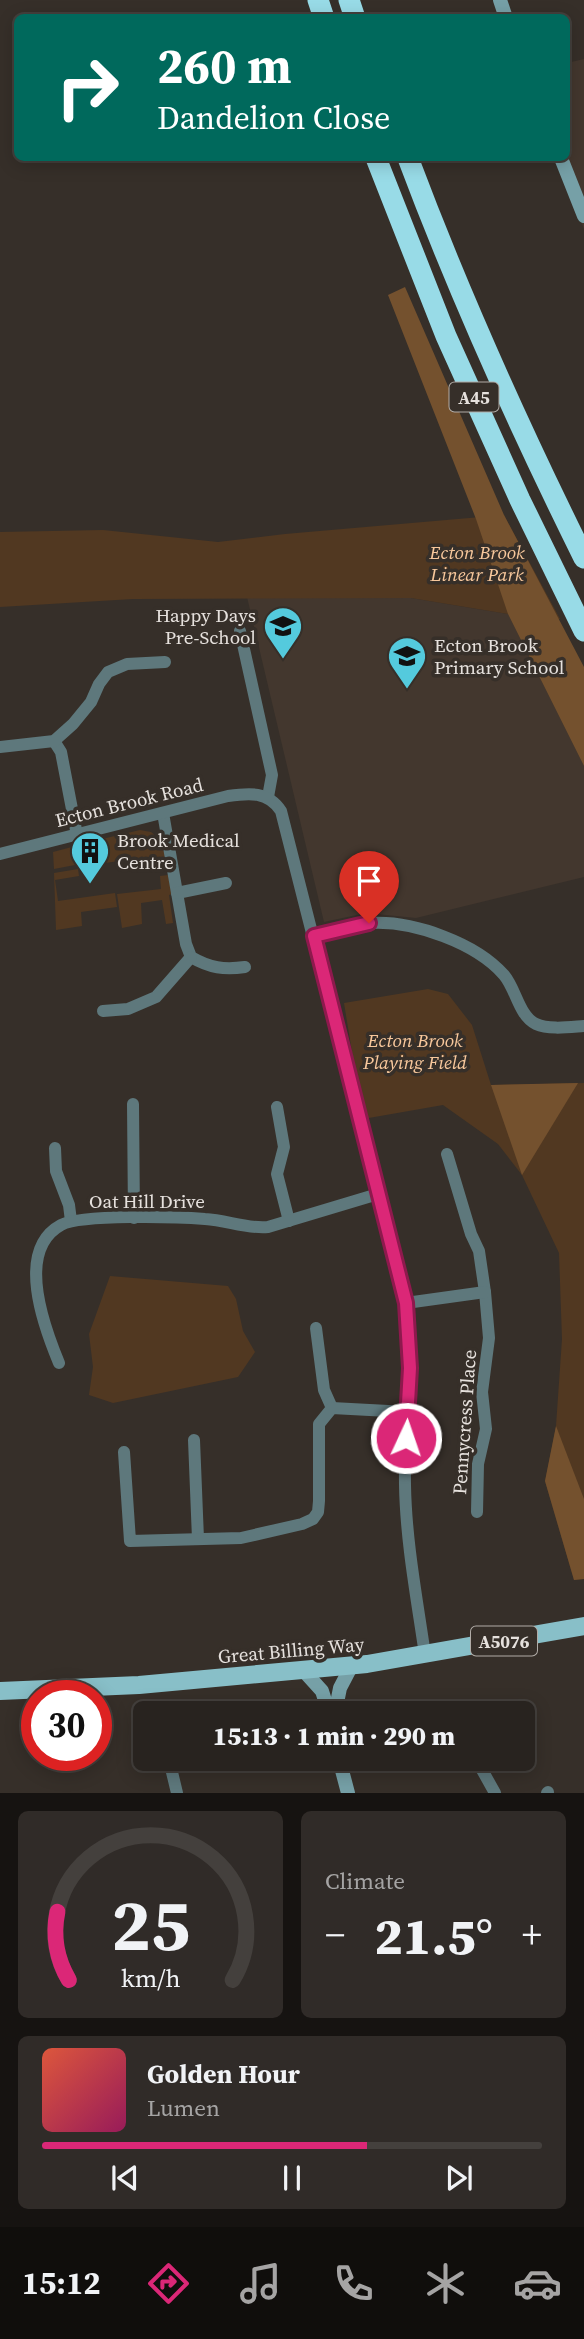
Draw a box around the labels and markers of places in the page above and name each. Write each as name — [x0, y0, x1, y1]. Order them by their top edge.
place label: Happy Days Pre-School — [155, 602, 256, 650]
school or university icon: Happy Days Pre-School — [262, 605, 304, 660]
place label: Ecton Brook Primary School — [434, 632, 565, 680]
school or university icon: Ecton Brook Primary School — [386, 635, 428, 690]
place label: Brook Medical Centre — [117, 827, 240, 875]
building icon: Brook Medical Centre — [69, 830, 111, 885]
pin — [339, 851, 399, 923]

